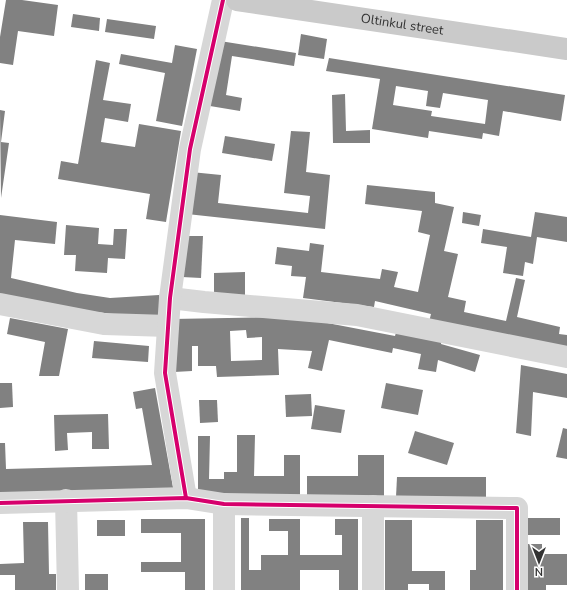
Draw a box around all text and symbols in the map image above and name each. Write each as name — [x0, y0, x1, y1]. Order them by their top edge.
street label: Oltinkul street — [360, 9, 445, 40]
north arrow — [519, 542, 559, 582]
text: N — [535, 564, 543, 579]

